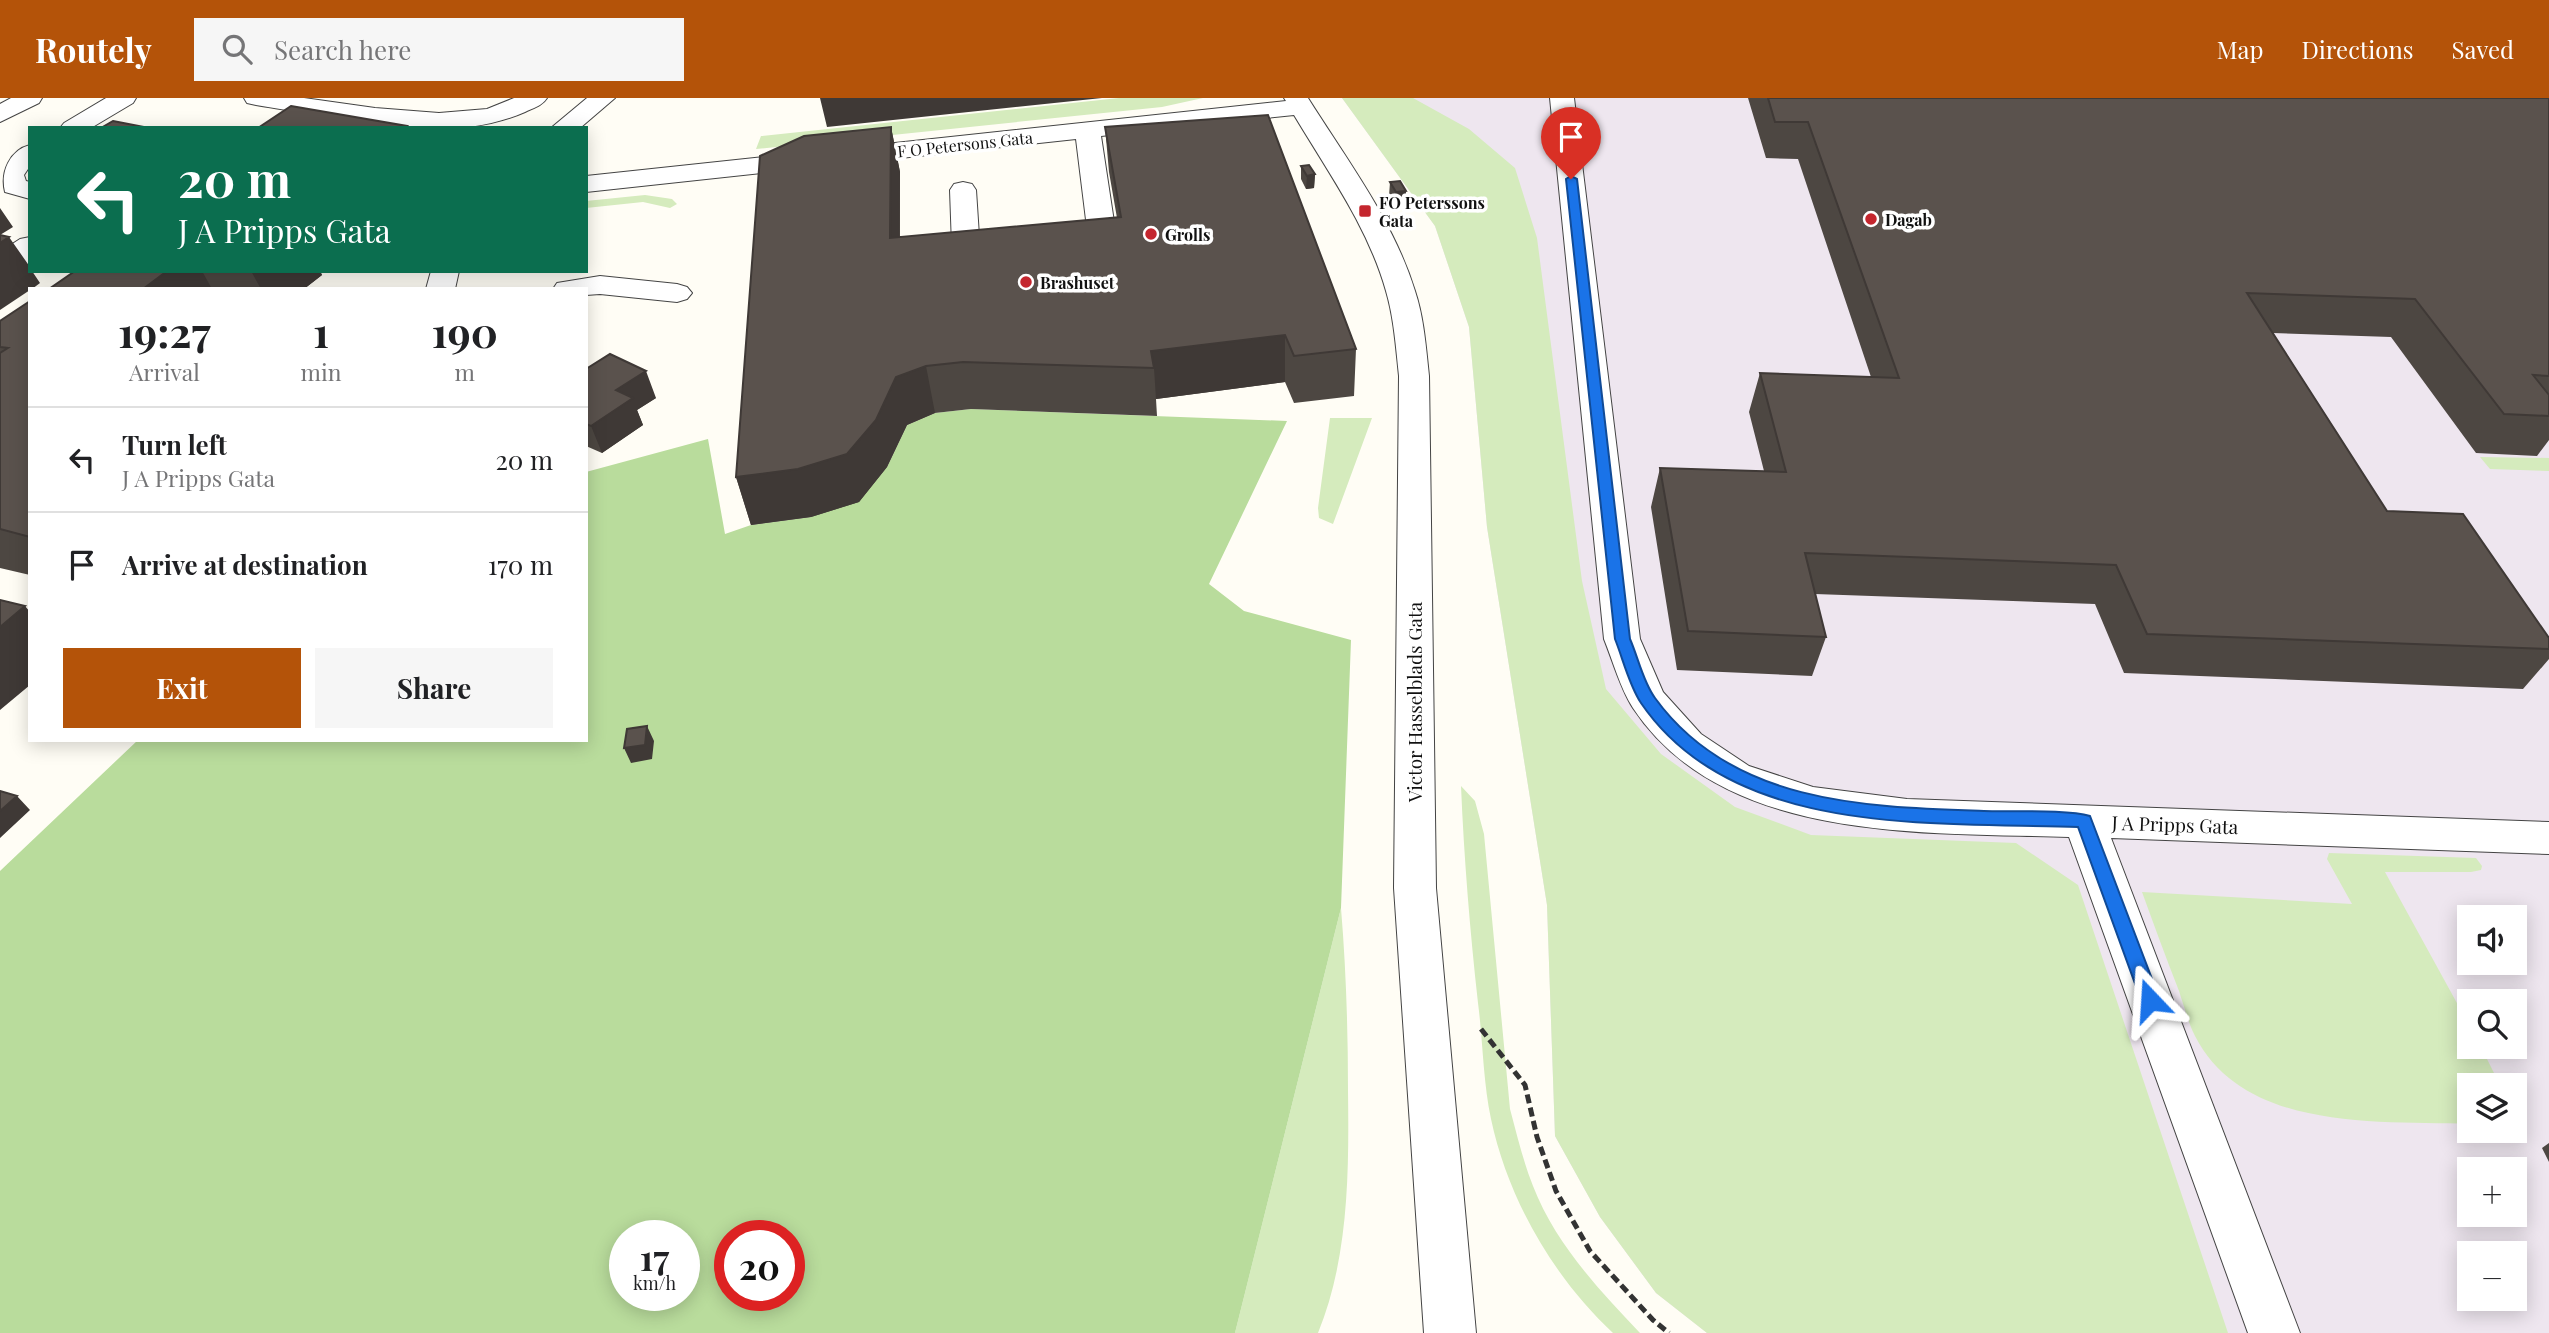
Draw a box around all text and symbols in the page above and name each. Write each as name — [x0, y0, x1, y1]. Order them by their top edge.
search box — [194, 18, 684, 81]
text: Routely — [35, 27, 152, 71]
icon: search — [218, 30, 256, 68]
text: Search here — [274, 32, 411, 67]
text: Map — [2217, 33, 2263, 65]
text: Directions — [2301, 33, 2414, 65]
text: Saved — [2452, 33, 2514, 65]
pin — [1541, 107, 1601, 179]
icon: arrive — [1552, 118, 1590, 156]
street label: F O Petersons Gata — [896, 126, 1034, 162]
text: 20 m — [178, 145, 291, 210]
icon: left — [63, 154, 154, 245]
place label: FO Peterssons Gata — [1379, 192, 1485, 231]
marker: FO Peterssons Gata — [1357, 203, 1373, 219]
text: J A Pripps Gata — [178, 208, 391, 251]
place label: Dagab — [1885, 209, 1932, 230]
marker: Dagab — [1863, 211, 1879, 227]
place label: Grolls — [1165, 224, 1210, 245]
marker: Grolls — [1143, 226, 1159, 242]
place label: Brashuset — [1040, 272, 1115, 293]
marker: Brashuset — [1018, 274, 1034, 290]
text: 19:27 — [118, 303, 211, 359]
text: 1 — [313, 303, 329, 359]
text: 190 — [432, 303, 498, 359]
text: Arrival — [129, 356, 200, 387]
text: min — [301, 356, 342, 387]
text: m — [455, 356, 475, 387]
text: Turn left — [122, 427, 227, 462]
icon: left — [63, 441, 101, 479]
text: 20 m — [495, 442, 553, 477]
text: J A Pripps Gata — [122, 462, 275, 493]
icon: arrive — [63, 546, 101, 584]
text: Arrive at destination — [122, 547, 368, 582]
text: 170 m — [488, 547, 553, 582]
street label: Victor Hasselblads Gata — [1401, 601, 1427, 803]
button: Exit — [63, 648, 301, 728]
button: Share — [315, 648, 553, 728]
street label: J A Pripps Gata — [2110, 809, 2239, 839]
map controls — [2457, 905, 2527, 1311]
button: sound — [2457, 905, 2527, 975]
position arrow — [2113, 963, 2187, 1037]
button: search — [2457, 989, 2527, 1059]
button: layers — [2457, 1073, 2527, 1143]
button: + — [2457, 1157, 2527, 1227]
speed limit sign: 20 — [714, 1220, 805, 1311]
text: 17 — [640, 1233, 669, 1280]
button: − — [2457, 1241, 2527, 1311]
text: km/h — [633, 1271, 676, 1295]

